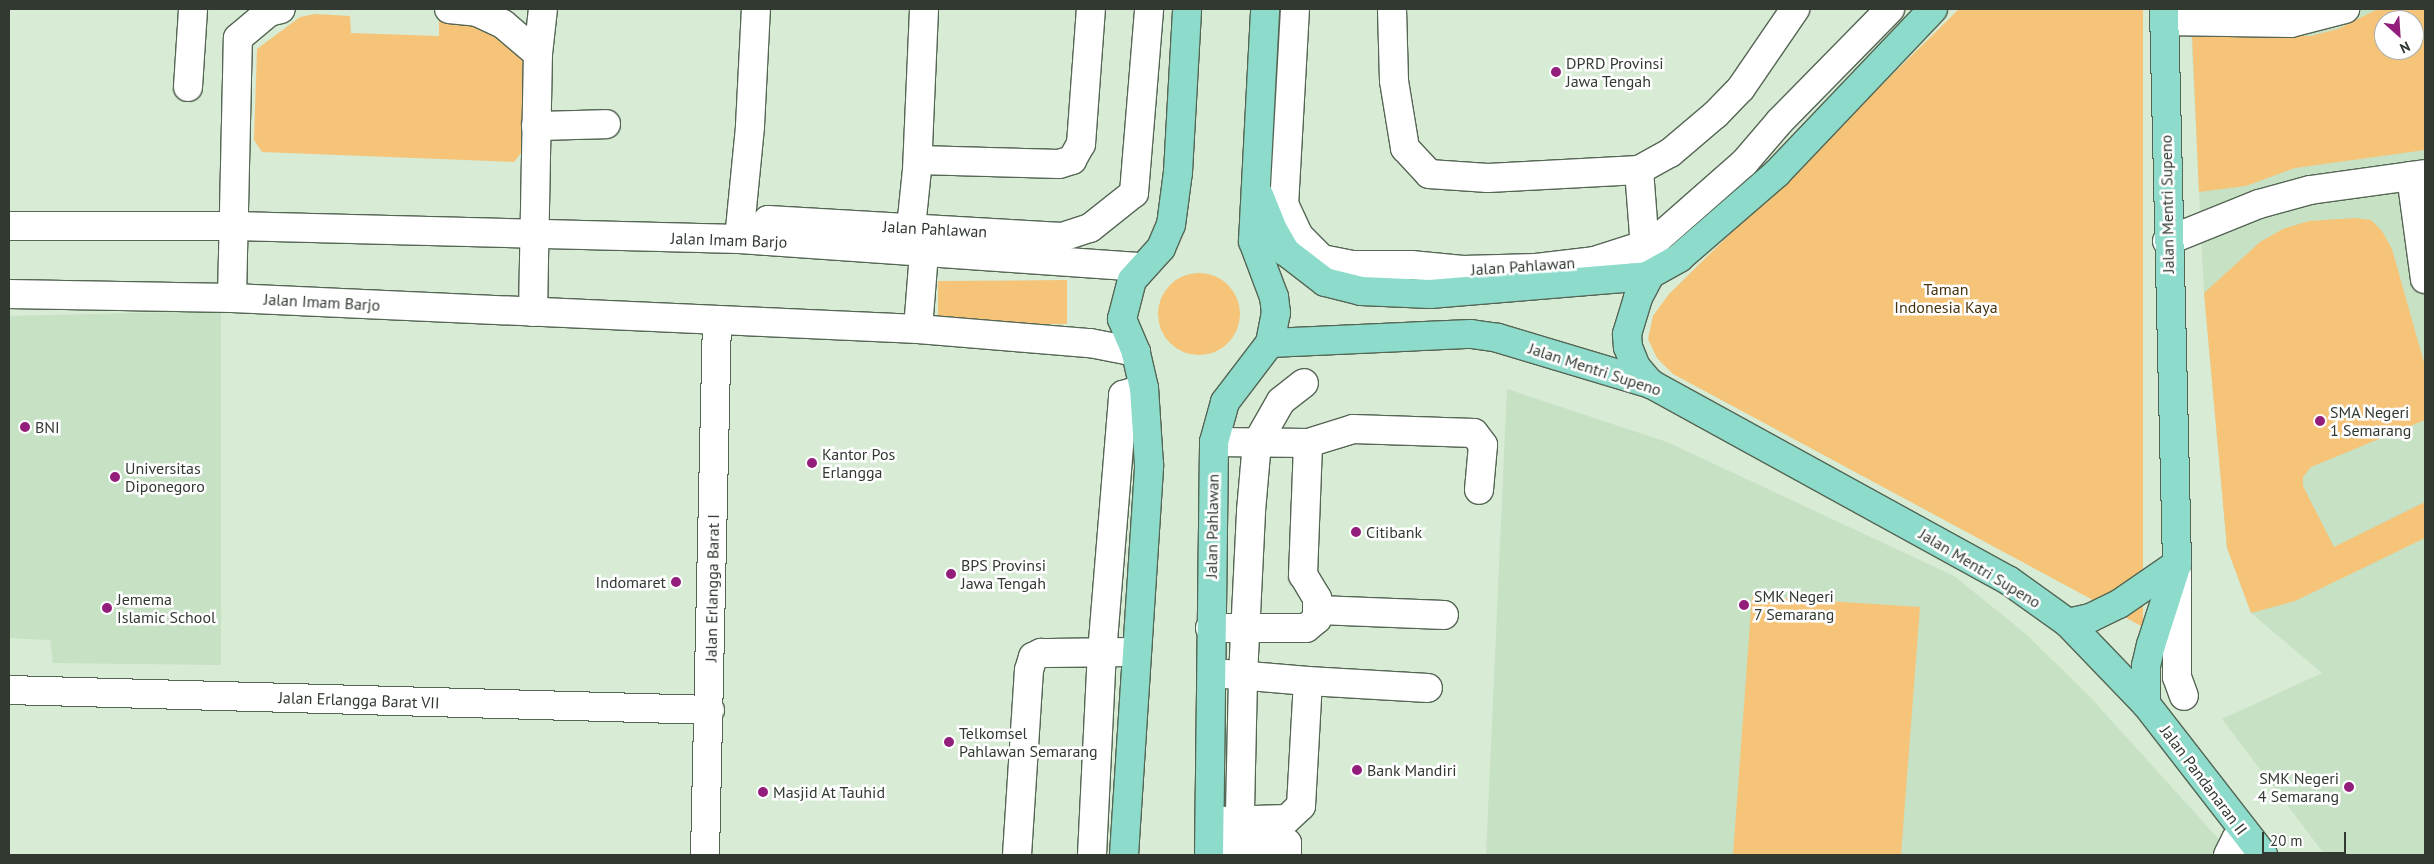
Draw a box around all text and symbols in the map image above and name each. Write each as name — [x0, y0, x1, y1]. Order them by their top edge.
north arrow — [2374, 10, 2424, 60]
text: N — [2397, 37, 2413, 58]
place label: DPRD Provinsi Jawa Tengah — [1566, 53, 1664, 91]
marker: DPRD Provinsi Jawa Tengah — [1550, 66, 1562, 78]
street label: Jalan Mentri Supeno — [2156, 135, 2178, 273]
street label: Jalan Pahlawan — [882, 217, 988, 241]
street label: Jalan Imam Barjo — [670, 228, 788, 252]
street label: Jalan Pahlawan — [1470, 253, 1576, 279]
park label: Taman Indonesia Kaya — [1894, 279, 1998, 317]
street label: Jalan Imam Barjo — [263, 289, 381, 315]
street label: Jalan Mentri Supeno — [1526, 338, 1664, 400]
place label: SMA Negeri 1 Semarang — [2330, 402, 2411, 440]
marker: SMA Negeri 1 Semarang — [2314, 415, 2326, 427]
place label: BNI — [35, 417, 60, 437]
marker: BNI — [19, 421, 31, 433]
place label: Kantor Pos Erlangga — [822, 444, 895, 482]
marker: Kantor Pos Erlangga — [806, 457, 818, 469]
place label: Universitas Diponegoro — [125, 458, 205, 496]
marker: Universitas Diponegoro — [109, 471, 121, 483]
street label: Jalan Pahlawan — [1201, 474, 1223, 578]
street label: Jalan Erlangga Barat I — [701, 514, 723, 662]
place label: Citibank — [1366, 522, 1422, 542]
street label: Jalan Mentri Supeno — [1916, 524, 2044, 612]
marker: Citibank — [1350, 526, 1362, 538]
place label: BPS Provinsi Jawa Tengah — [961, 555, 1047, 593]
marker: BPS Provinsi Jawa Tengah — [945, 568, 957, 580]
place label: Indomaret — [595, 572, 666, 592]
marker: Indomaret — [670, 576, 682, 588]
place label: SMK Negeri 7 Semarang — [1754, 586, 1835, 624]
place label: Jemema Islamic School — [117, 589, 216, 627]
marker: SMK Negeri 7 Semarang — [1738, 599, 1750, 611]
marker: Jemema Islamic School — [101, 602, 113, 614]
street label: Jalan Erlangga Barat VII — [278, 688, 440, 712]
street label: Jalan Pandanaran II — [2157, 721, 2251, 839]
place label: Telkomsel Pahlawan Semarang — [959, 723, 1098, 761]
marker: Telkomsel Pahlawan Semarang — [943, 736, 955, 748]
place label: Bank Mandiri — [1367, 760, 1457, 780]
marker: Bank Mandiri — [1351, 764, 1363, 776]
place label: SMK Negeri 4 Semarang — [2258, 768, 2339, 806]
marker: SMK Negeri 4 Semarang — [2343, 781, 2355, 793]
place label: Masjid At Tauhid — [773, 782, 886, 802]
marker: Masjid At Tauhid — [757, 786, 769, 798]
scale bar — [2264, 822, 2348, 854]
text: 20 m — [2270, 831, 2303, 850]

